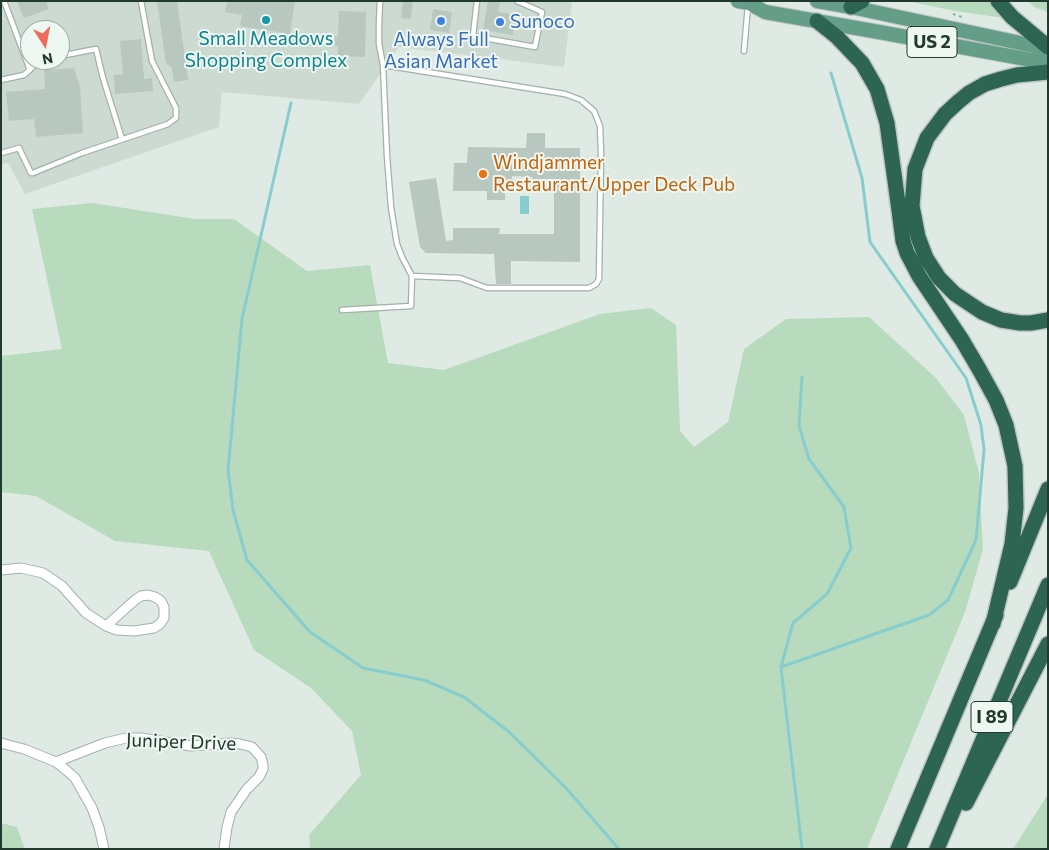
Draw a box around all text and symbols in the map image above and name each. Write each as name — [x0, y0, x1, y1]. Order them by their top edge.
place label: Sunoco — [510, 11, 575, 33]
marker: Small Meadows Shopping Complex — [260, 14, 272, 26]
marker: Always Full Asian Market — [435, 15, 447, 27]
marker: Sunoco — [494, 16, 506, 28]
north arrow — [20, 20, 70, 70]
road number: US 2 — [907, 27, 957, 58]
place label: Small Meadows Shopping Complex — [185, 28, 347, 72]
place label: Always Full Asian Market — [384, 29, 498, 73]
text: N — [41, 50, 55, 69]
place label: Windjammer Restaurant/Upper Deck Pub — [493, 152, 735, 196]
marker: Windjammer Restaurant/Upper Deck Pub — [477, 168, 489, 180]
road number: I 89 — [971, 702, 1013, 732]
street label: Juniper Drive — [125, 729, 237, 755]

